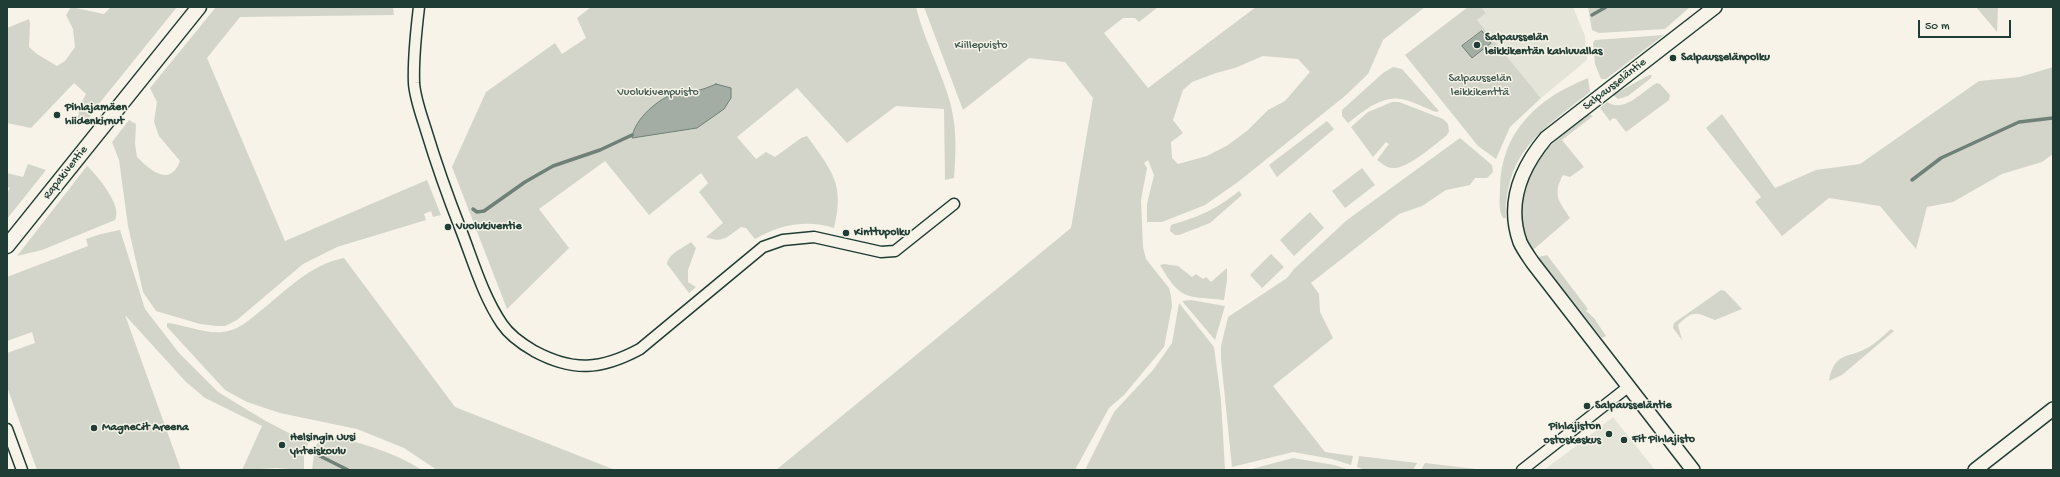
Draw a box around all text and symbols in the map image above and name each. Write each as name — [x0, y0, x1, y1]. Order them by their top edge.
scale bar — [1920, 12, 2013, 38]
text: 50 m — [1925, 20, 1950, 34]
place label: Salpausselän leikkikentän kahluuallas — [1485, 31, 1602, 59]
park label: Kiillepuisto — [955, 39, 1007, 53]
marker: Salpausselän leikkikentän kahluuallas — [1472, 40, 1482, 50]
place label: Salpausselänpolku — [1681, 51, 1770, 65]
marker: Salpausselänpolku — [1668, 53, 1678, 63]
street label: Salpausseläntie — [1580, 56, 1650, 114]
park label: Salpausselän leikkikenttä — [1448, 72, 1512, 100]
park label: Vuolukivenpuisto — [617, 86, 699, 100]
place label: Pihlajamäen hiidenkirnut — [65, 101, 127, 129]
marker: Pihlajamäen hiidenkirnut — [52, 110, 62, 120]
street label: Rapakiventie — [41, 143, 91, 203]
place label: Vuolukiventie — [456, 220, 522, 234]
marker: Vuolukiventie — [443, 222, 453, 232]
place label: Kinttupolku — [854, 226, 910, 240]
marker: Kinttupolku — [841, 228, 851, 238]
place label: Salpausseläntie — [1595, 399, 1672, 413]
marker: Salpausseläntie — [1582, 401, 1592, 411]
place label: Pihlajiston ostoskeskus — [1543, 420, 1601, 448]
place label: MagneCit Areena — [102, 421, 189, 435]
marker: MagneCit Areena — [89, 423, 99, 433]
marker: Pihlajiston ostoskeskus — [1604, 429, 1614, 439]
place label: Helsingin Uusi yhteiskoulu — [290, 431, 356, 459]
place label: Fit Pihlajisto — [1632, 433, 1695, 447]
marker: Fit Pihlajisto — [1619, 435, 1629, 445]
marker: Helsingin Uusi yhteiskoulu — [277, 440, 287, 450]

